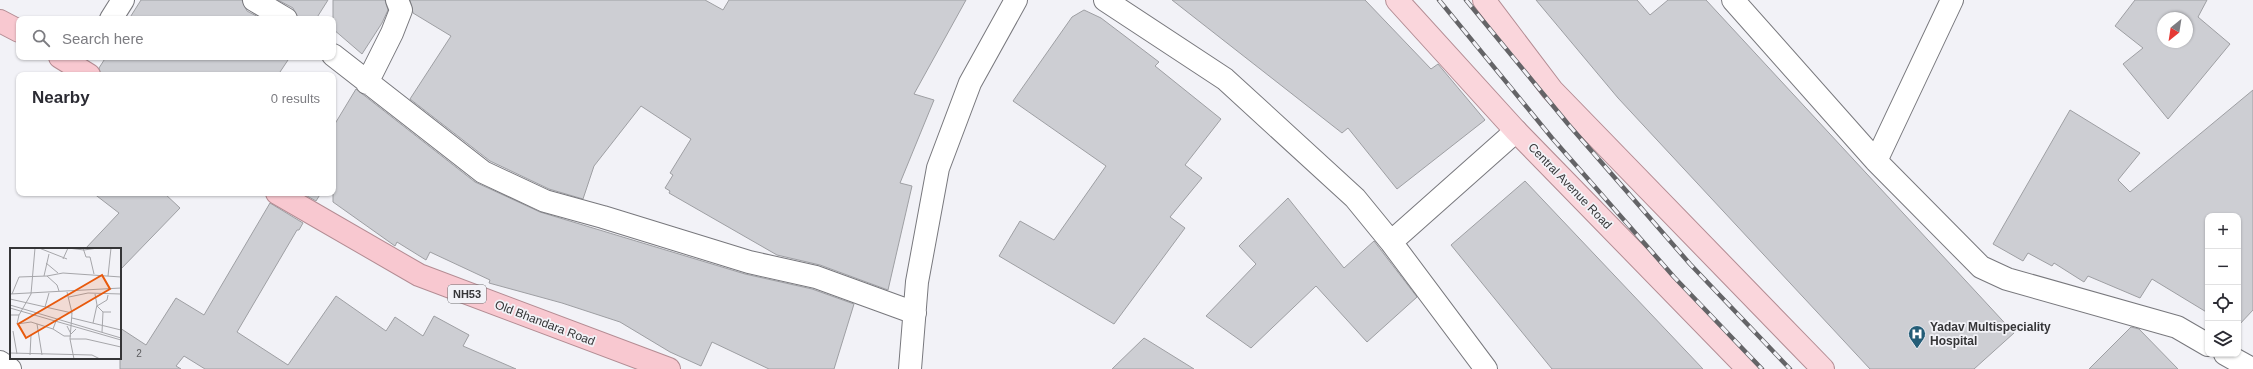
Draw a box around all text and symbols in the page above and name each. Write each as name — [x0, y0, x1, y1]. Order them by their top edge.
north arrow — [2157, 12, 2193, 48]
search box — [16, 16, 336, 60]
icon: search — [30, 27, 52, 49]
text: Search here — [62, 30, 144, 47]
text: Nearby — [32, 88, 90, 107]
text: 0 results — [271, 91, 320, 106]
street label: Central Avenue Road — [1525, 140, 1615, 232]
map controls — [2205, 213, 2241, 357]
button: + — [2205, 213, 2241, 249]
inset map — [10, 248, 121, 359]
button: − — [2205, 249, 2241, 285]
road number: NH53 — [448, 285, 486, 303]
button: locate — [2205, 285, 2241, 321]
street label: Old Bhandara Road — [493, 297, 597, 349]
place label: Yadav Multispeciality Hospital — [1930, 320, 2051, 348]
button: layers — [2205, 321, 2241, 357]
hospital icon: Yadav Multispeciality Hospital — [1907, 324, 1927, 349]
house number: 2 — [136, 348, 142, 359]

